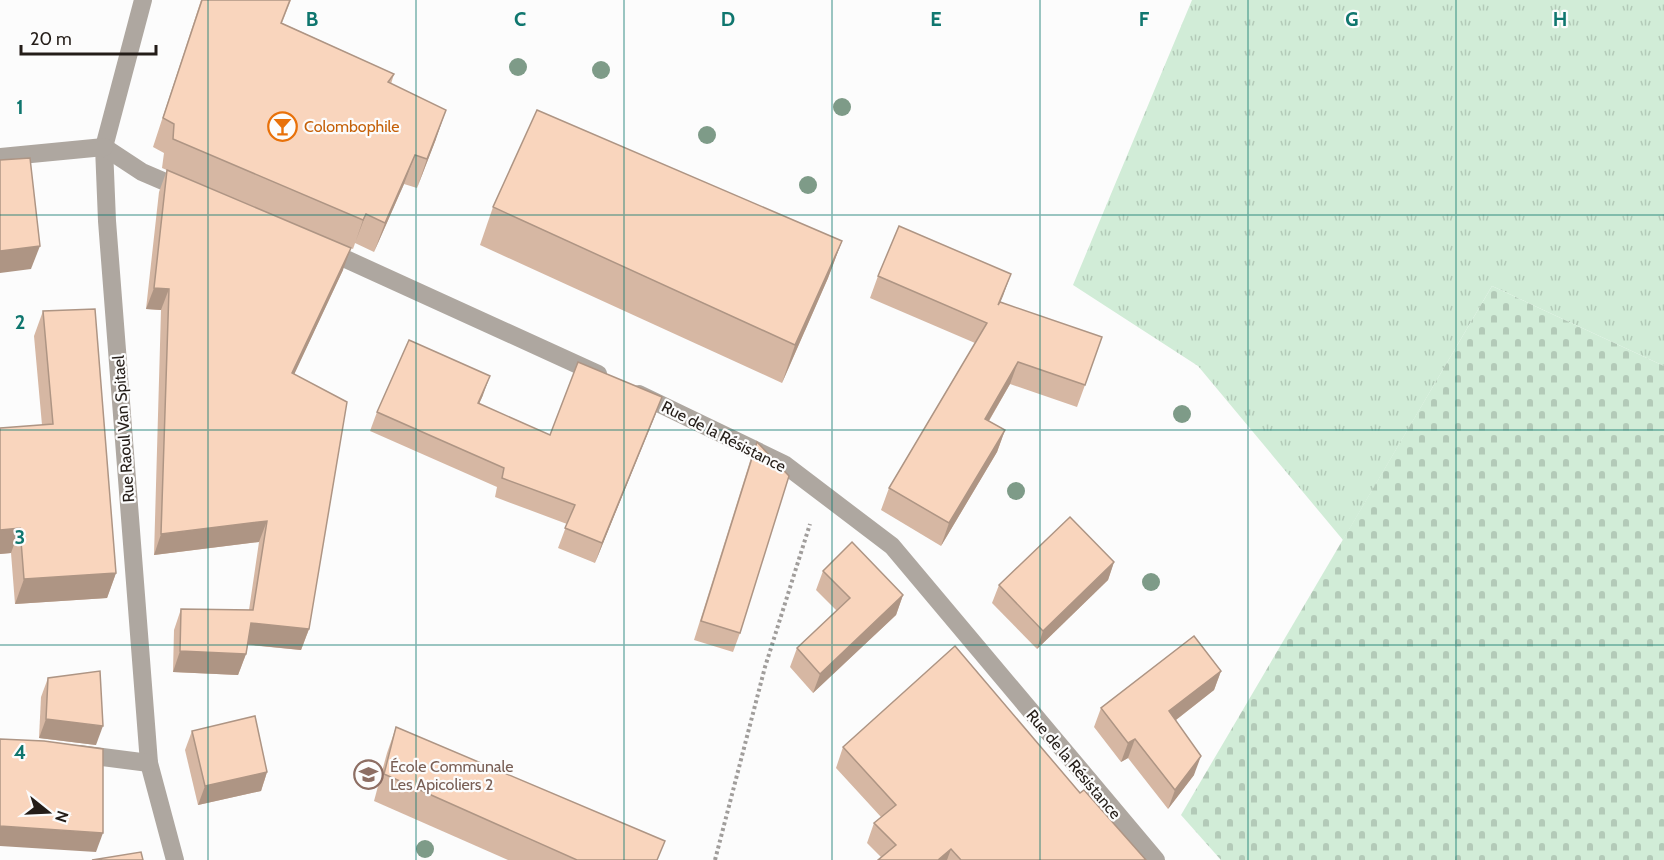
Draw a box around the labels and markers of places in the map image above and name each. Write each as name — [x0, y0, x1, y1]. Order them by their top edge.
bar icon: Colombophile — [267, 110, 299, 142]
place label: Colombophile — [304, 117, 400, 136]
place label: École Communale Les Apicoliers 2 — [390, 757, 513, 794]
school or university icon: École Communale Les Apicoliers 2 — [353, 759, 385, 791]

